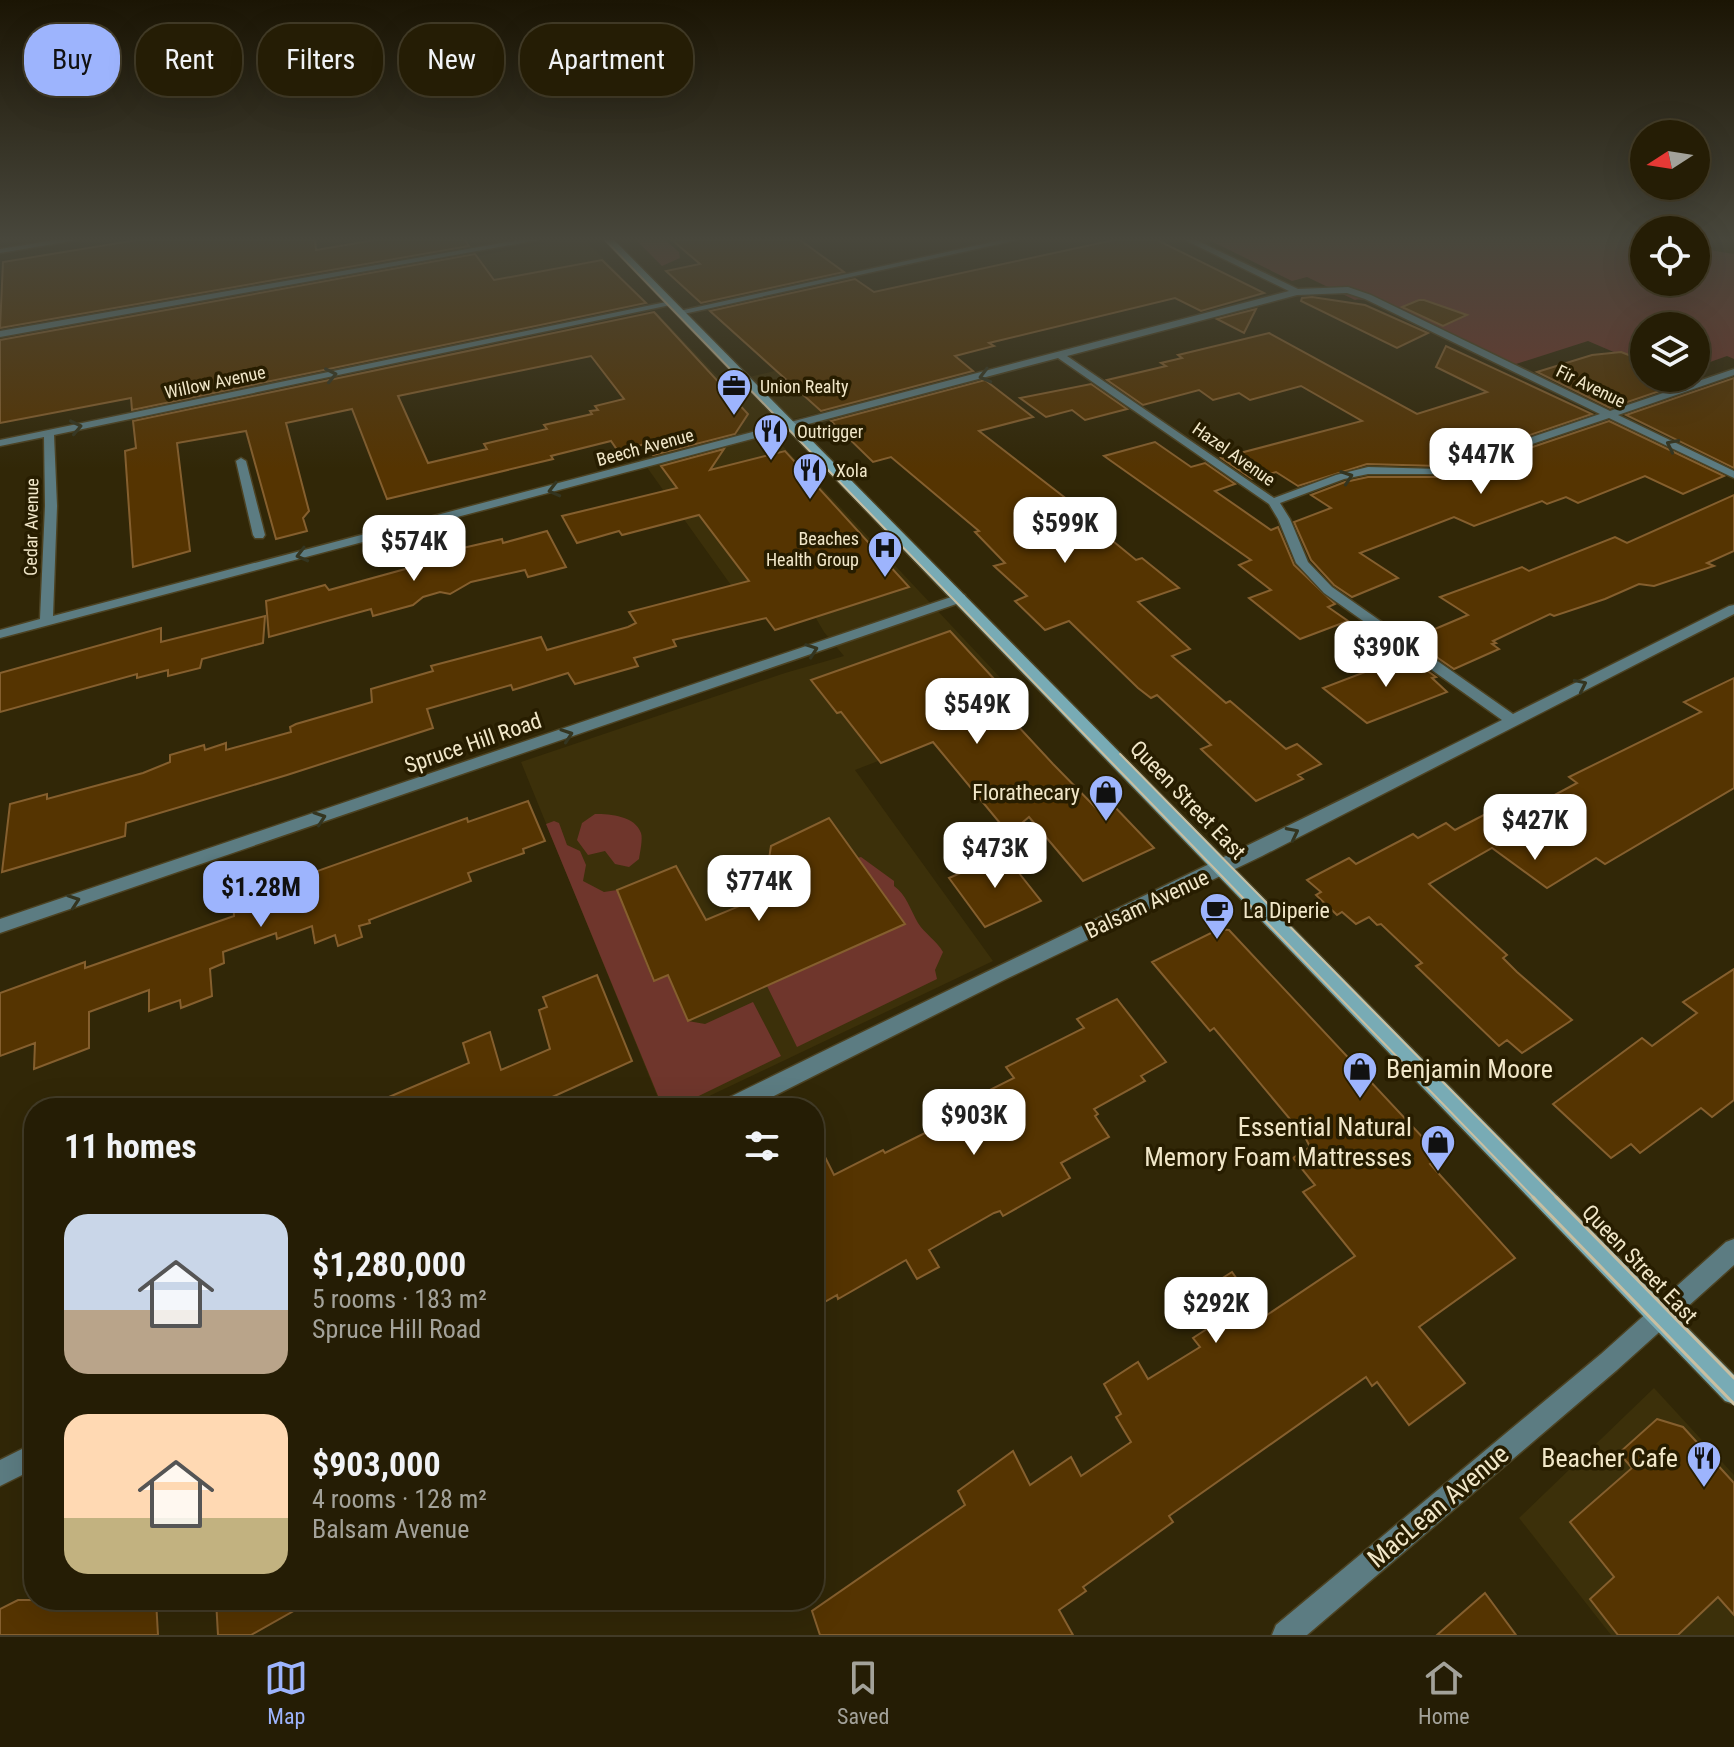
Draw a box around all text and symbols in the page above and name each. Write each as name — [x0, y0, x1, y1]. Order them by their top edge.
chip: Buy — [24, 24, 120, 96]
chip: Rent — [136, 24, 242, 96]
chip: Filters — [258, 24, 383, 96]
chip: New — [399, 24, 504, 96]
chip: Apartment — [520, 24, 693, 96]
north arrow — [1630, 120, 1710, 200]
map controls — [1630, 120, 1710, 392]
button: locate — [1630, 216, 1710, 296]
button: layers — [1630, 312, 1710, 392]
street label: Fir Avenue — [1553, 360, 1629, 412]
street label: Willow Avenue — [163, 361, 267, 403]
one-way arrow — [324, 367, 338, 384]
office icon: Union Realty — [715, 367, 753, 417]
one-way arrow — [979, 367, 993, 384]
place label: Union Realty — [760, 376, 849, 397]
restaurant icon: Outrigger — [752, 412, 790, 462]
street label: Hazel Avenue — [1189, 418, 1279, 490]
one-way arrow — [69, 419, 83, 436]
place label: Outrigger — [797, 421, 864, 442]
street label: Beech Avenue — [594, 424, 696, 470]
pin: $447K — [1425, 428, 1537, 496]
text: $447K — [1448, 439, 1514, 469]
one-way arrow — [1666, 440, 1681, 455]
restaurant icon: Xola — [791, 451, 829, 501]
place label: Xola — [836, 460, 868, 481]
one-way arrow — [1339, 471, 1353, 487]
street label: Cedar Avenue — [20, 478, 42, 576]
one-way arrow — [548, 480, 562, 497]
pin: $599K — [1009, 497, 1121, 565]
text: $599K — [1032, 508, 1098, 538]
pin: $574K — [358, 515, 470, 583]
text: $574K — [381, 526, 447, 556]
place label: Beaches Health Group — [766, 528, 859, 570]
hospital icon: Beaches Health Group — [866, 529, 904, 579]
one-way arrow — [296, 546, 310, 563]
pin: $390K — [1330, 621, 1442, 689]
text: $390K — [1353, 632, 1419, 662]
one-way arrow — [805, 643, 819, 660]
pin: $549K — [921, 678, 1033, 746]
one-way arrow — [1572, 680, 1587, 695]
text: $549K — [944, 689, 1010, 719]
street label: Spruce Hill Road — [401, 708, 545, 778]
one-way arrow — [559, 728, 573, 744]
street label: Queen Street East — [1125, 736, 1251, 864]
shop icon: Florathecary — [1087, 773, 1125, 823]
place label: Florathecary — [972, 780, 1080, 805]
pin: $427K — [1479, 794, 1591, 862]
text: $427K — [1502, 805, 1568, 835]
one-way arrow — [312, 811, 326, 827]
pin: $473K — [939, 822, 1051, 890]
one-way arrow — [1284, 827, 1299, 842]
text: $473K — [962, 833, 1028, 863]
pin: $774K — [703, 855, 815, 923]
pin: $1.28M — [196, 861, 326, 929]
street label: Balsam Avenue — [1081, 865, 1213, 943]
text: $774K — [726, 866, 792, 896]
text: $1.28M — [221, 872, 301, 902]
cafe icon: La Diperie — [1198, 891, 1236, 941]
one-way arrow — [66, 895, 80, 911]
place label: La Diperie — [1243, 898, 1330, 923]
shop icon: Benjamin Moore — [1341, 1050, 1379, 1100]
place label: Benjamin Moore — [1386, 1054, 1553, 1084]
pin: $903K — [918, 1089, 1030, 1157]
text: $903K — [941, 1100, 1007, 1130]
place label: Essential Natural Memory Foam Mattresses — [1144, 1112, 1412, 1172]
shop icon: Essential Natural Memory Foam Mattresses — [1419, 1123, 1457, 1173]
icon: filters — [740, 1124, 784, 1168]
text: 11 homes — [64, 1126, 197, 1166]
street label: Queen Street East — [1577, 1200, 1703, 1328]
text: $1,280,000 — [312, 1244, 466, 1284]
icon: home — [128, 1246, 224, 1342]
pin: $292K — [1160, 1277, 1272, 1345]
text: 5 rooms · 183 m² — [312, 1284, 487, 1314]
text: $292K — [1183, 1288, 1249, 1318]
text: Spruce Hill Road — [312, 1314, 481, 1344]
street label: MacLean Avenue — [1362, 1438, 1514, 1574]
restaurant icon: Beacher Cafe — [1685, 1439, 1723, 1489]
place label: Beacher Cafe — [1541, 1443, 1678, 1473]
text: $903,000 — [312, 1444, 441, 1484]
icon: home — [128, 1446, 224, 1542]
text: 4 rooms · 128 m² — [312, 1484, 487, 1514]
text: Balsam Avenue — [312, 1514, 469, 1544]
tab: Map — [264, 1656, 308, 1729]
tab: Saved — [837, 1656, 889, 1729]
tab: Home — [1418, 1656, 1470, 1729]

